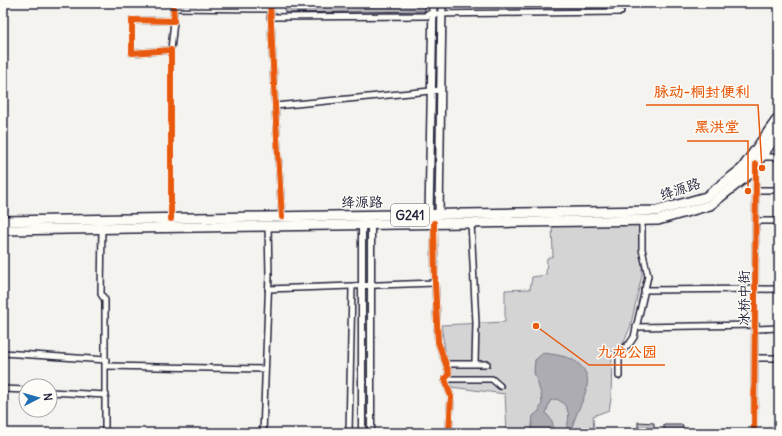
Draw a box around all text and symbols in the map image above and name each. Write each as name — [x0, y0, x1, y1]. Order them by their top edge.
callout: 脉动-桐封便利 — [646, 78, 758, 105]
text: 脉动-桐封便利 — [654, 82, 750, 101]
callout: 黑洪堂 — [687, 114, 748, 141]
text: 黑洪堂 — [694, 117, 740, 136]
street label: 绛源路 — [657, 174, 703, 204]
street label: 绛源路 — [341, 193, 383, 211]
road number: G241 — [391, 204, 429, 226]
street label: 冰桥中街 — [735, 270, 753, 326]
callout: 九龙公园 — [589, 338, 665, 365]
text: 九龙公园 — [597, 342, 657, 361]
north arrow — [18, 378, 58, 418]
text: N — [41, 392, 55, 401]

